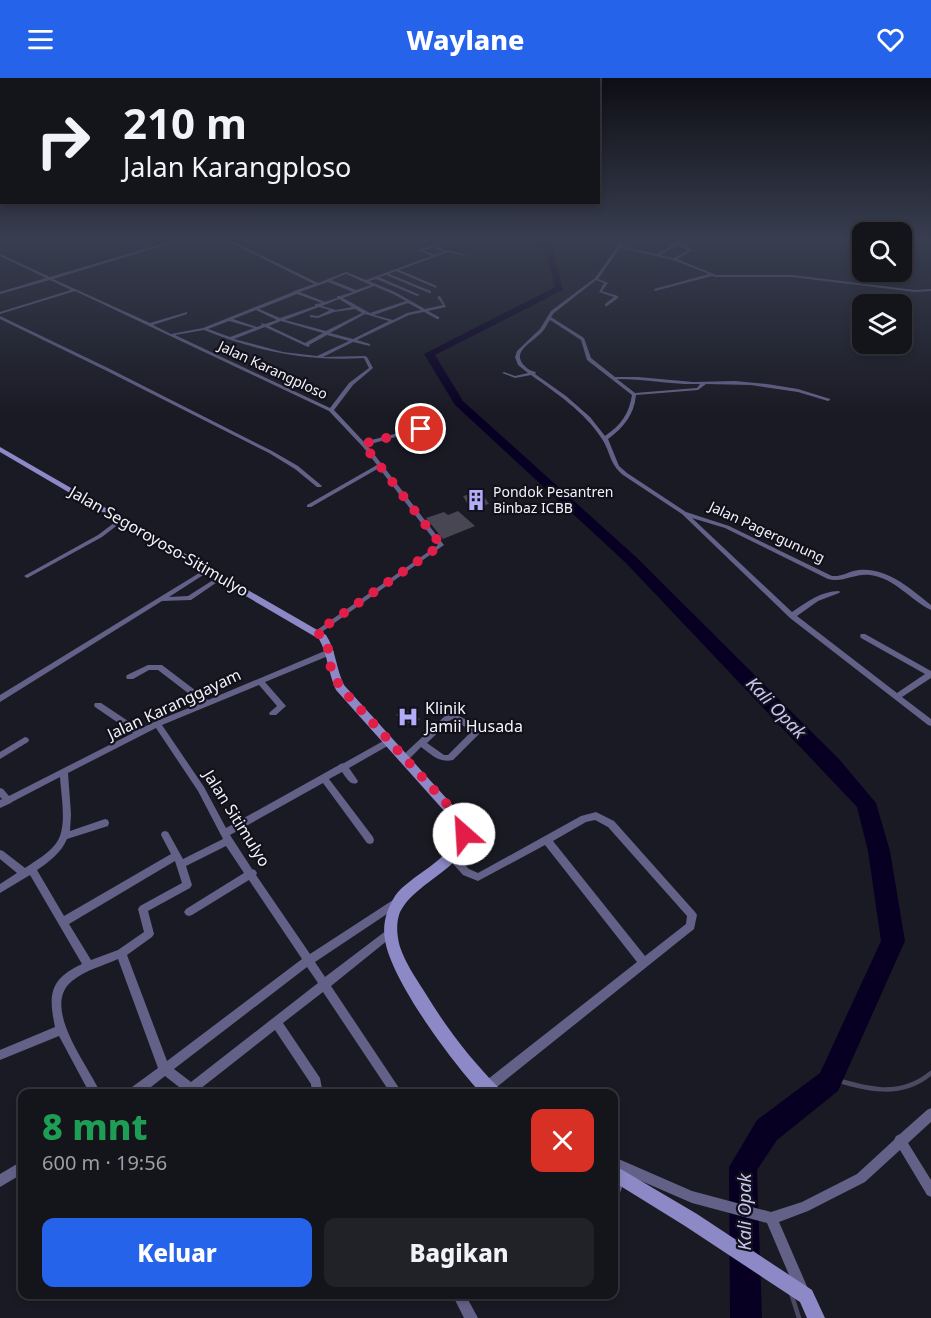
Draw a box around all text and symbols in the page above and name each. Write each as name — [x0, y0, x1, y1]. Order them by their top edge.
text: Waylane — [407, 21, 524, 58]
icon: menu — [24, 23, 57, 56]
icon: heart — [874, 23, 907, 56]
text: 210 m — [123, 94, 247, 151]
icon: right — [24, 102, 102, 180]
text: Jalan Karangploso — [123, 148, 351, 185]
map controls — [852, 222, 912, 354]
button: search — [852, 222, 912, 282]
button: layers — [852, 294, 912, 354]
street label: Jalan Karangploso — [214, 335, 331, 403]
pin — [395, 403, 446, 454]
icon: arrive — [404, 412, 437, 445]
street label: Jalan Segoroyoso-Sitimulyo — [64, 480, 253, 601]
place label: Pondok Pesantren Binbaz ICBB — [493, 482, 613, 517]
building icon: Pondok Pesantren Binbaz ICBB — [464, 488, 488, 512]
street label: Jalan Pagergunung — [704, 496, 828, 567]
street label: Jalan Karanggayam — [102, 663, 244, 746]
water label: Kali Opak — [741, 671, 813, 744]
place label: Klinik Jamii Husada — [423, 697, 523, 737]
hospital icon: Klinik Jamii Husada — [396, 705, 420, 729]
street label: Jalan Sitimulyo — [197, 764, 276, 871]
position arrow — [432, 802, 496, 866]
text: 8 mnt — [42, 1102, 147, 1151]
button: close — [531, 1109, 594, 1172]
text: 600 m · 19:56 — [42, 1149, 167, 1176]
water label: Kali Opak — [732, 1172, 756, 1250]
button: Keluar — [42, 1218, 312, 1287]
button: Bagikan — [324, 1218, 594, 1287]

